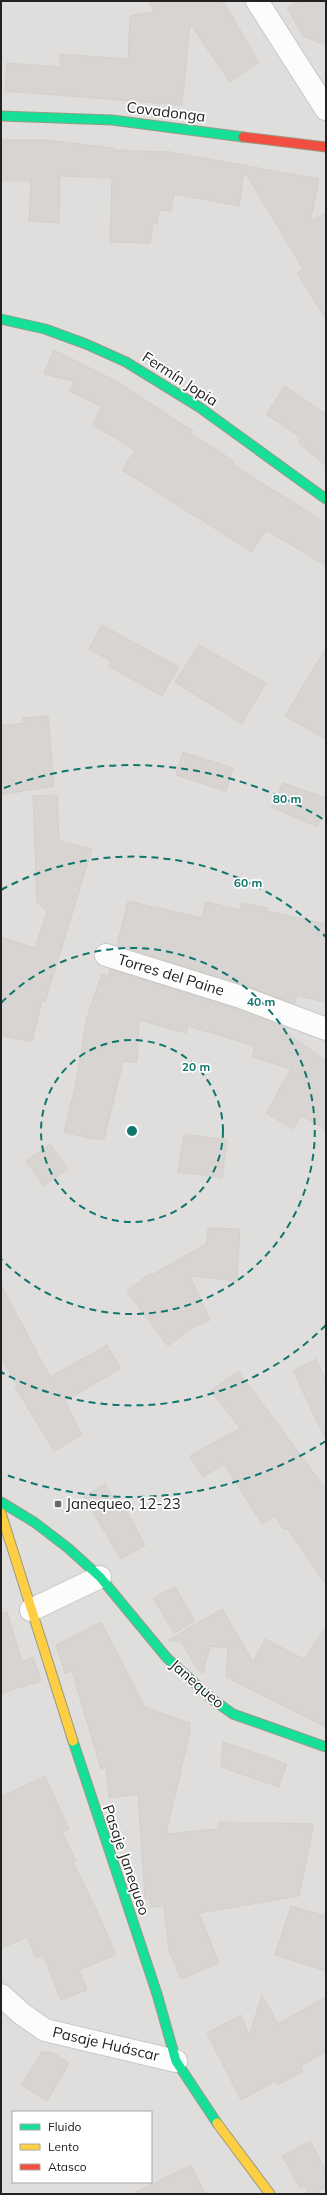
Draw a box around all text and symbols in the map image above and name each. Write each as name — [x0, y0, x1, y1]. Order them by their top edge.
street label: Covadonga — [125, 97, 207, 126]
street label: Fermín Jopia — [139, 347, 222, 410]
text: 80 m — [273, 791, 301, 806]
text: 60 m — [234, 875, 262, 890]
street label: Torres del Paine — [116, 949, 227, 1000]
text: 40 m — [247, 994, 275, 1009]
text: 20 m — [182, 1059, 210, 1074]
centre of rings — [125, 1124, 139, 1138]
place label: Janequeo, 12-23 — [66, 1494, 181, 1513]
marker: Janequeo, 12-23 — [53, 1499, 63, 1509]
street label: Janequeo — [166, 1655, 228, 1712]
street label: Pasaje Janequeo — [99, 1802, 154, 1918]
street label: Pasaje Huáscar — [51, 2022, 162, 2065]
legend — [12, 2111, 152, 2183]
text: Fluido — [48, 2119, 82, 2134]
text: Lento — [48, 2139, 79, 2154]
text: Atasco — [48, 2159, 87, 2174]

